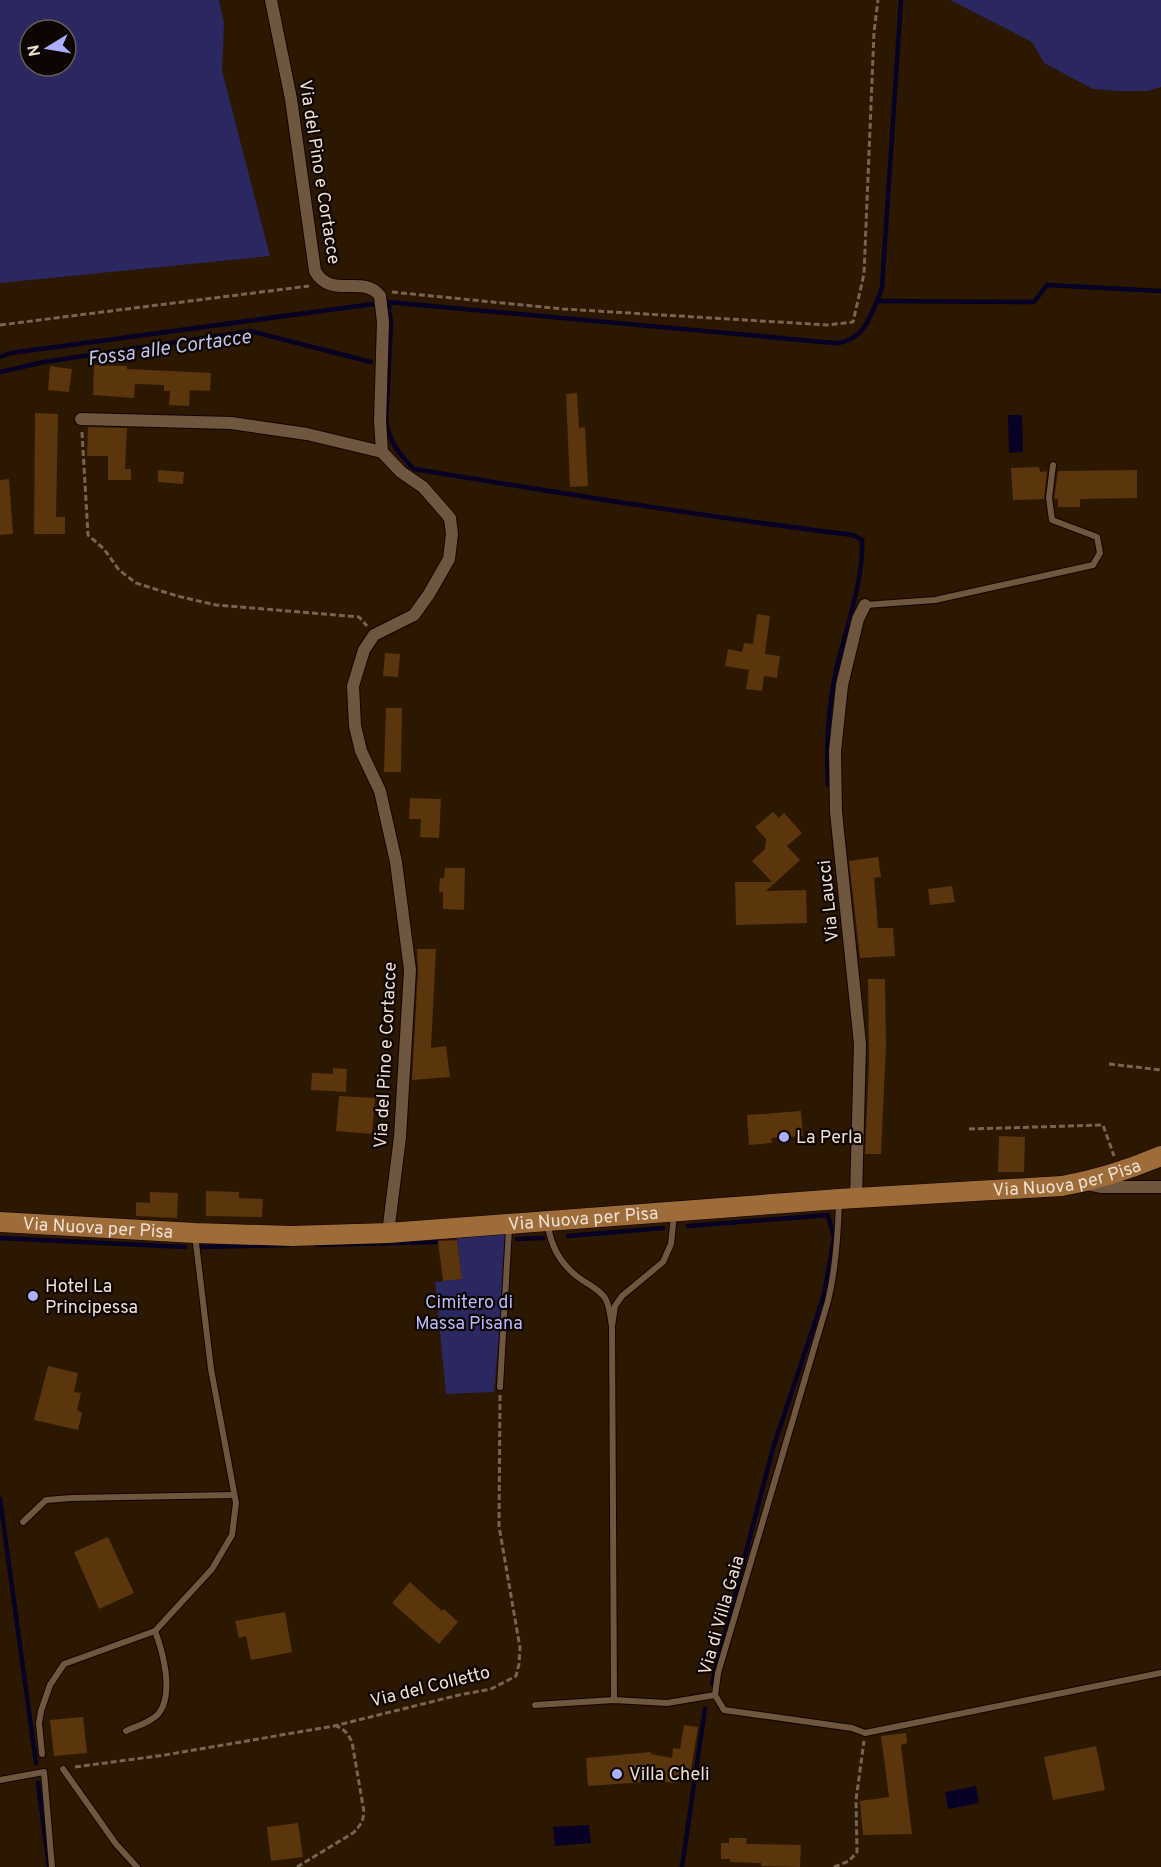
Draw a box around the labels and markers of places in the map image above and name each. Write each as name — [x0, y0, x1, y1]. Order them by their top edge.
place label: La Perla — [796, 1127, 862, 1150]
marker: La Perla — [777, 1130, 791, 1144]
place label: Hotel La Principessa — [45, 1276, 138, 1320]
marker: Hotel La Principessa — [26, 1289, 40, 1303]
place label: Villa Cheli — [629, 1764, 709, 1787]
marker: Villa Cheli — [610, 1767, 624, 1781]

